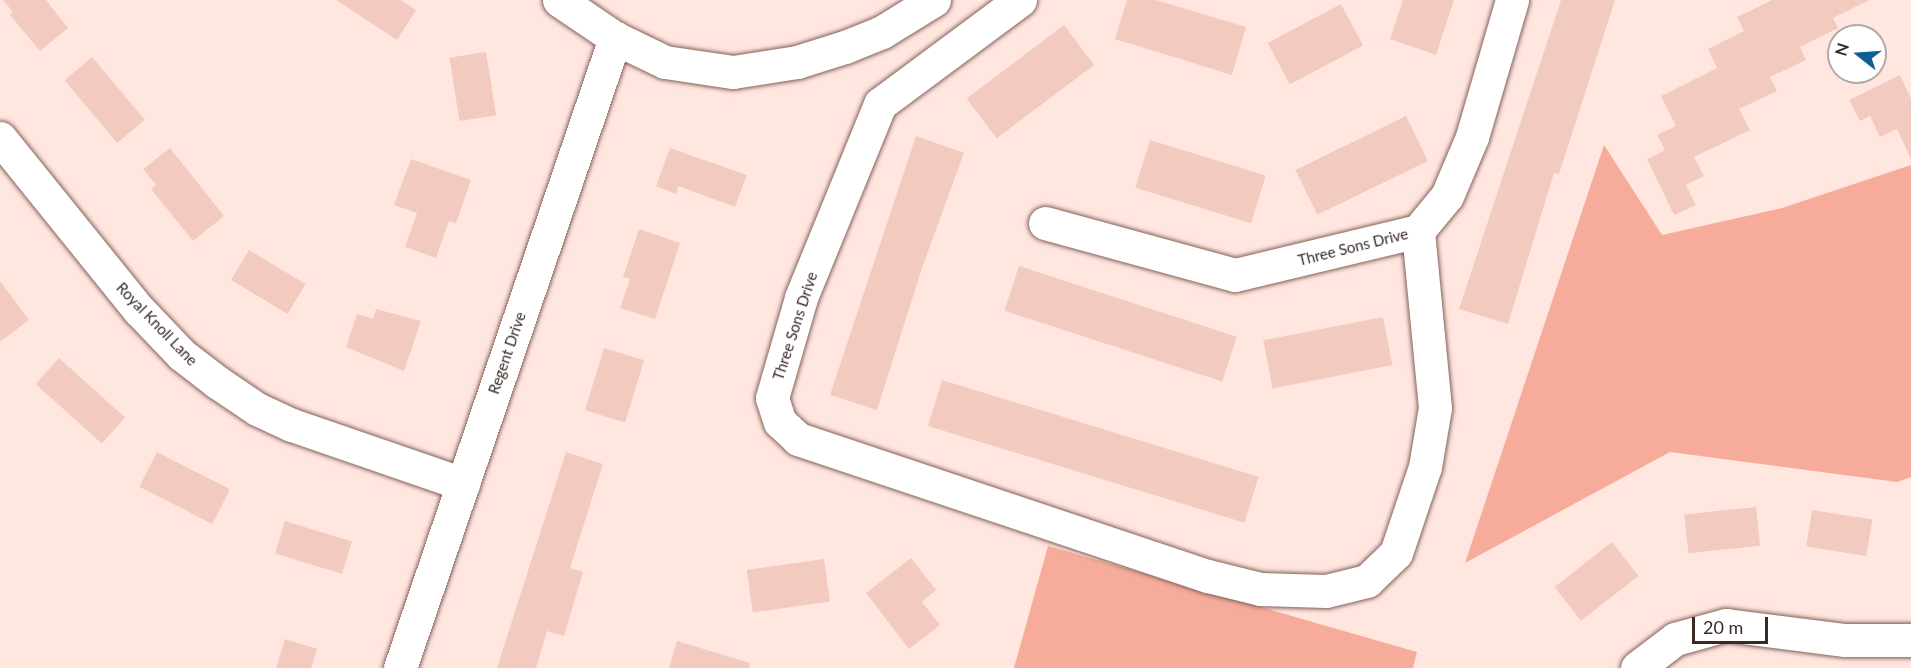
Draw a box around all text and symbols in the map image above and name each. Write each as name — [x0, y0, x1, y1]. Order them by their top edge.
north arrow — [1827, 24, 1887, 84]
text: N — [1830, 41, 1852, 58]
street label: Three Sons Drive — [1296, 225, 1410, 269]
street label: Three Sons Drive — [769, 269, 821, 383]
street label: Royal Knoll Lane — [113, 279, 201, 369]
street label: Regent Drive — [485, 310, 529, 396]
scale bar — [1695, 605, 1772, 643]
text: 20 m — [1703, 616, 1743, 638]

